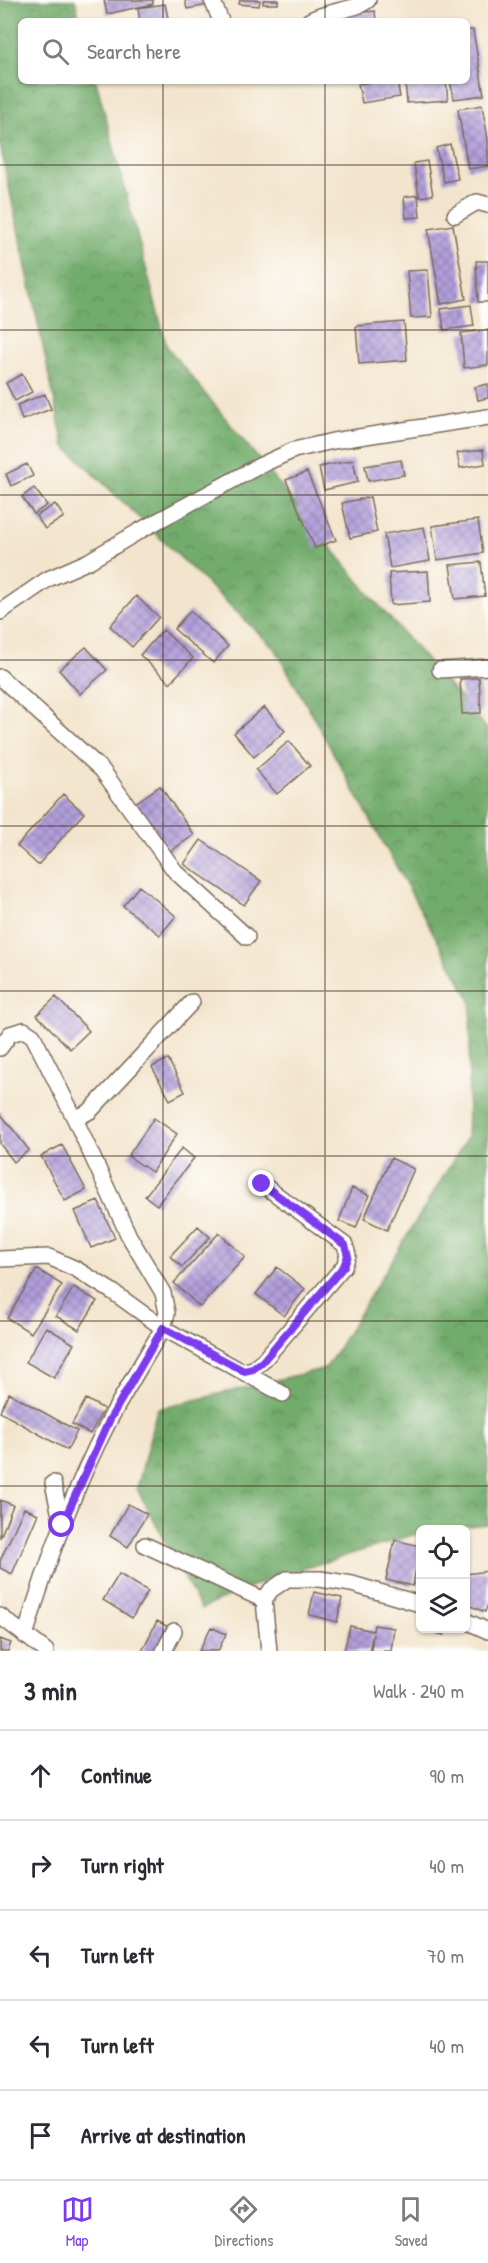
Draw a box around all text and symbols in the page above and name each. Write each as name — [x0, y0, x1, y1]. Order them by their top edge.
search box — [18, 18, 470, 84]
icon: search — [39, 35, 72, 68]
text: Search here — [87, 36, 181, 66]
route end — [248, 1170, 274, 1196]
route start — [48, 1511, 74, 1537]
map controls — [416, 1525, 470, 1633]
button: locate — [416, 1525, 470, 1579]
button: layers — [416, 1579, 470, 1633]
text: 3 min — [24, 1673, 77, 1708]
text: Walk · 240 m — [373, 1677, 464, 1704]
icon: ahead — [24, 1759, 57, 1792]
text: Continue — [81, 1760, 152, 1790]
text: 90 m — [430, 1762, 464, 1789]
icon: right — [24, 1849, 57, 1882]
text: Turn right — [81, 1850, 164, 1880]
text: 40 m — [429, 1852, 464, 1879]
icon: left — [24, 1939, 57, 1972]
text: Turn left — [81, 1940, 154, 1970]
text: 70 m — [427, 1942, 464, 1969]
icon: left — [24, 2029, 57, 2062]
text: Turn left — [81, 2030, 154, 2060]
text: 40 m — [429, 2032, 464, 2059]
icon: arrive — [24, 2119, 57, 2152]
text: Arrive at destination — [81, 2120, 246, 2150]
tab: Map — [61, 2193, 94, 2251]
tab: Directions — [215, 2193, 273, 2251]
tab: Saved — [394, 2193, 427, 2251]

